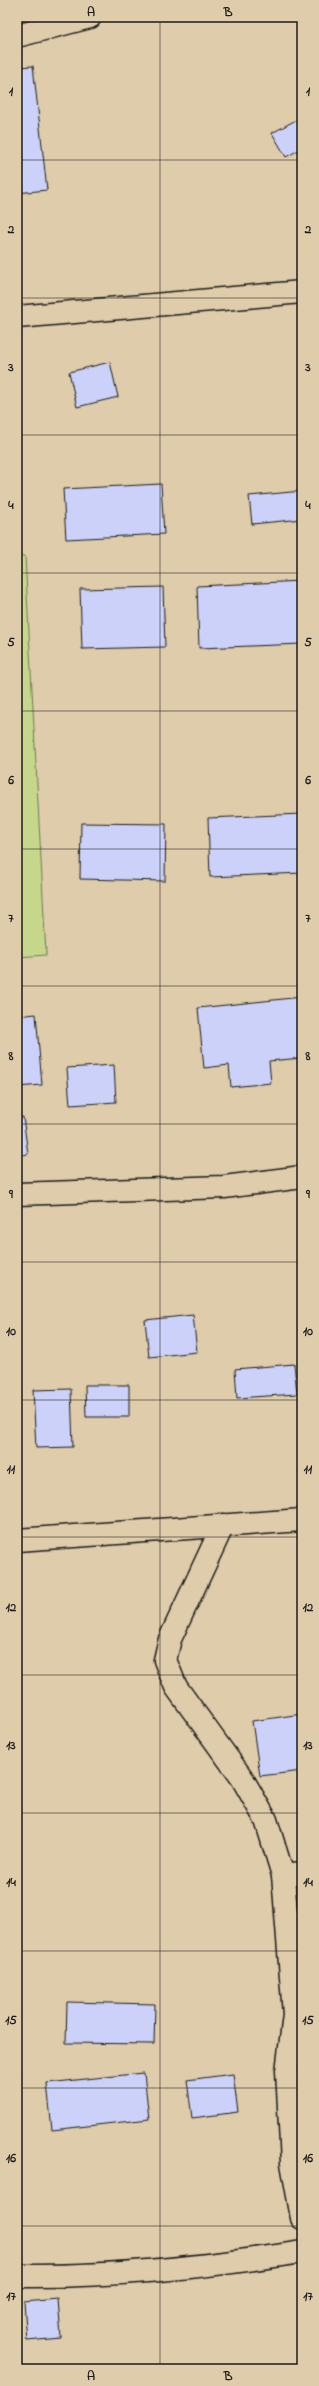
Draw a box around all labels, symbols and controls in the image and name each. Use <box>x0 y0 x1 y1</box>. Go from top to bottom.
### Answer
text: A <box>87 3 95 22</box>
text: B <box>223 3 233 22</box>
text: 1 <box>9 82 14 101</box>
text: 1 <box>306 82 311 101</box>
text: 2 <box>7 220 15 239</box>
text: 2 <box>304 220 312 239</box>
text: 3 <box>7 358 14 377</box>
text: 3 <box>304 358 311 377</box>
text: 4 <box>7 496 14 515</box>
text: 4 <box>304 496 311 515</box>
text: 5 <box>7 633 15 652</box>
text: 5 <box>304 633 312 652</box>
text: 6 <box>7 771 14 790</box>
text: 6 <box>304 771 311 790</box>
text: 7 <box>8 909 14 928</box>
text: 7 <box>305 909 311 928</box>
text: 8 <box>8 1047 14 1066</box>
text: 8 <box>305 1047 311 1066</box>
text: 9 <box>8 1185 14 1204</box>
text: 9 <box>305 1185 311 1204</box>
text: 10 <box>6 1322 16 1341</box>
text: 10 <box>303 1322 313 1341</box>
text: 11 <box>7 1460 16 1479</box>
text: 11 <box>304 1460 313 1479</box>
text: 12 <box>6 1598 17 1617</box>
text: 12 <box>303 1598 314 1617</box>
text: 13 <box>6 1736 16 1755</box>
text: 13 <box>303 1736 313 1755</box>
text: 14 <box>6 1873 16 1892</box>
text: 14 <box>303 1873 313 1892</box>
text: 15 <box>5 2011 17 2030</box>
text: 15 <box>302 2011 314 2030</box>
text: 16 <box>6 2149 16 2168</box>
text: 16 <box>303 2149 313 2168</box>
text: 17 <box>6 2287 16 2306</box>
text: 17 <box>303 2287 313 2306</box>
text: A <box>87 2367 95 2386</box>
text: B <box>223 2367 233 2386</box>

